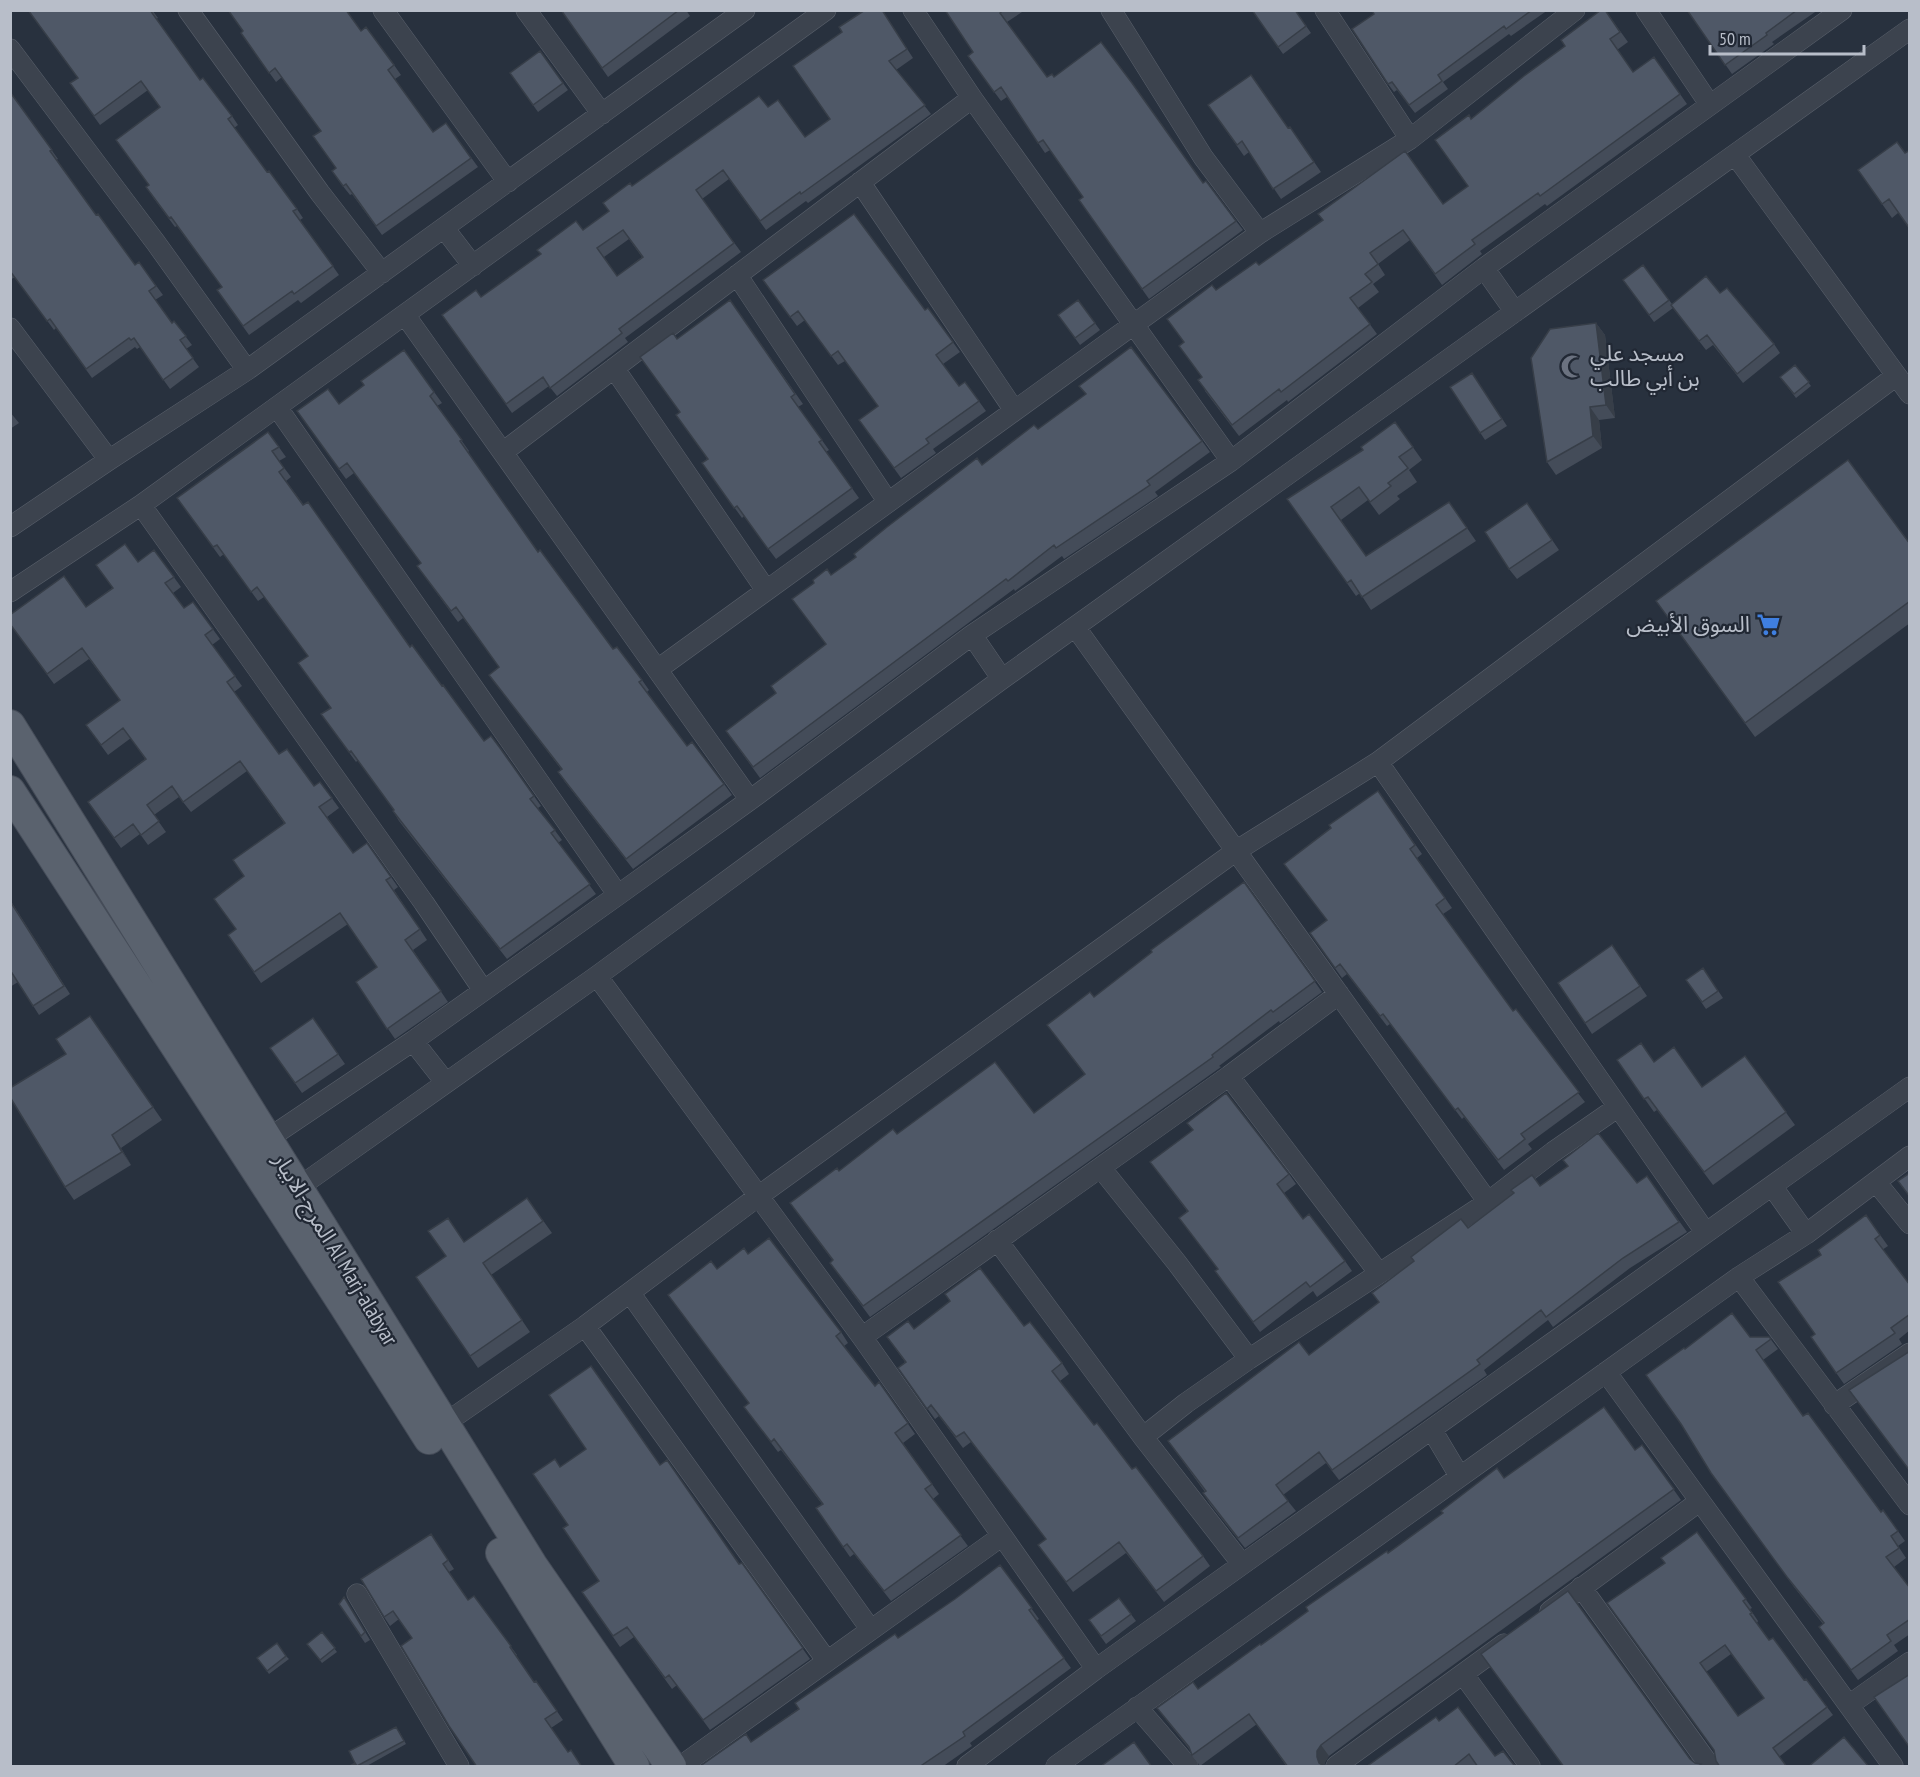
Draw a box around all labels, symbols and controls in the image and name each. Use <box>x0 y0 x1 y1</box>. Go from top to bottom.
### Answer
scale bar <box>1710 18 1864 56</box>
text: 50 m <box>1719 27 1751 50</box>
place label: مسجد علي بن أبي طالب <box>1590 339 1700 395</box>
mosque icon: مسجد علي بن أبي طالب <box>1559 353 1585 379</box>
place label: السوق الأبيض <box>1626 610 1750 638</box>
supermarket icon: السوق الأبيض <box>1755 611 1781 637</box>
street label: المرج-الابيار Al Marj-alabyar <box>264 1147 405 1352</box>

